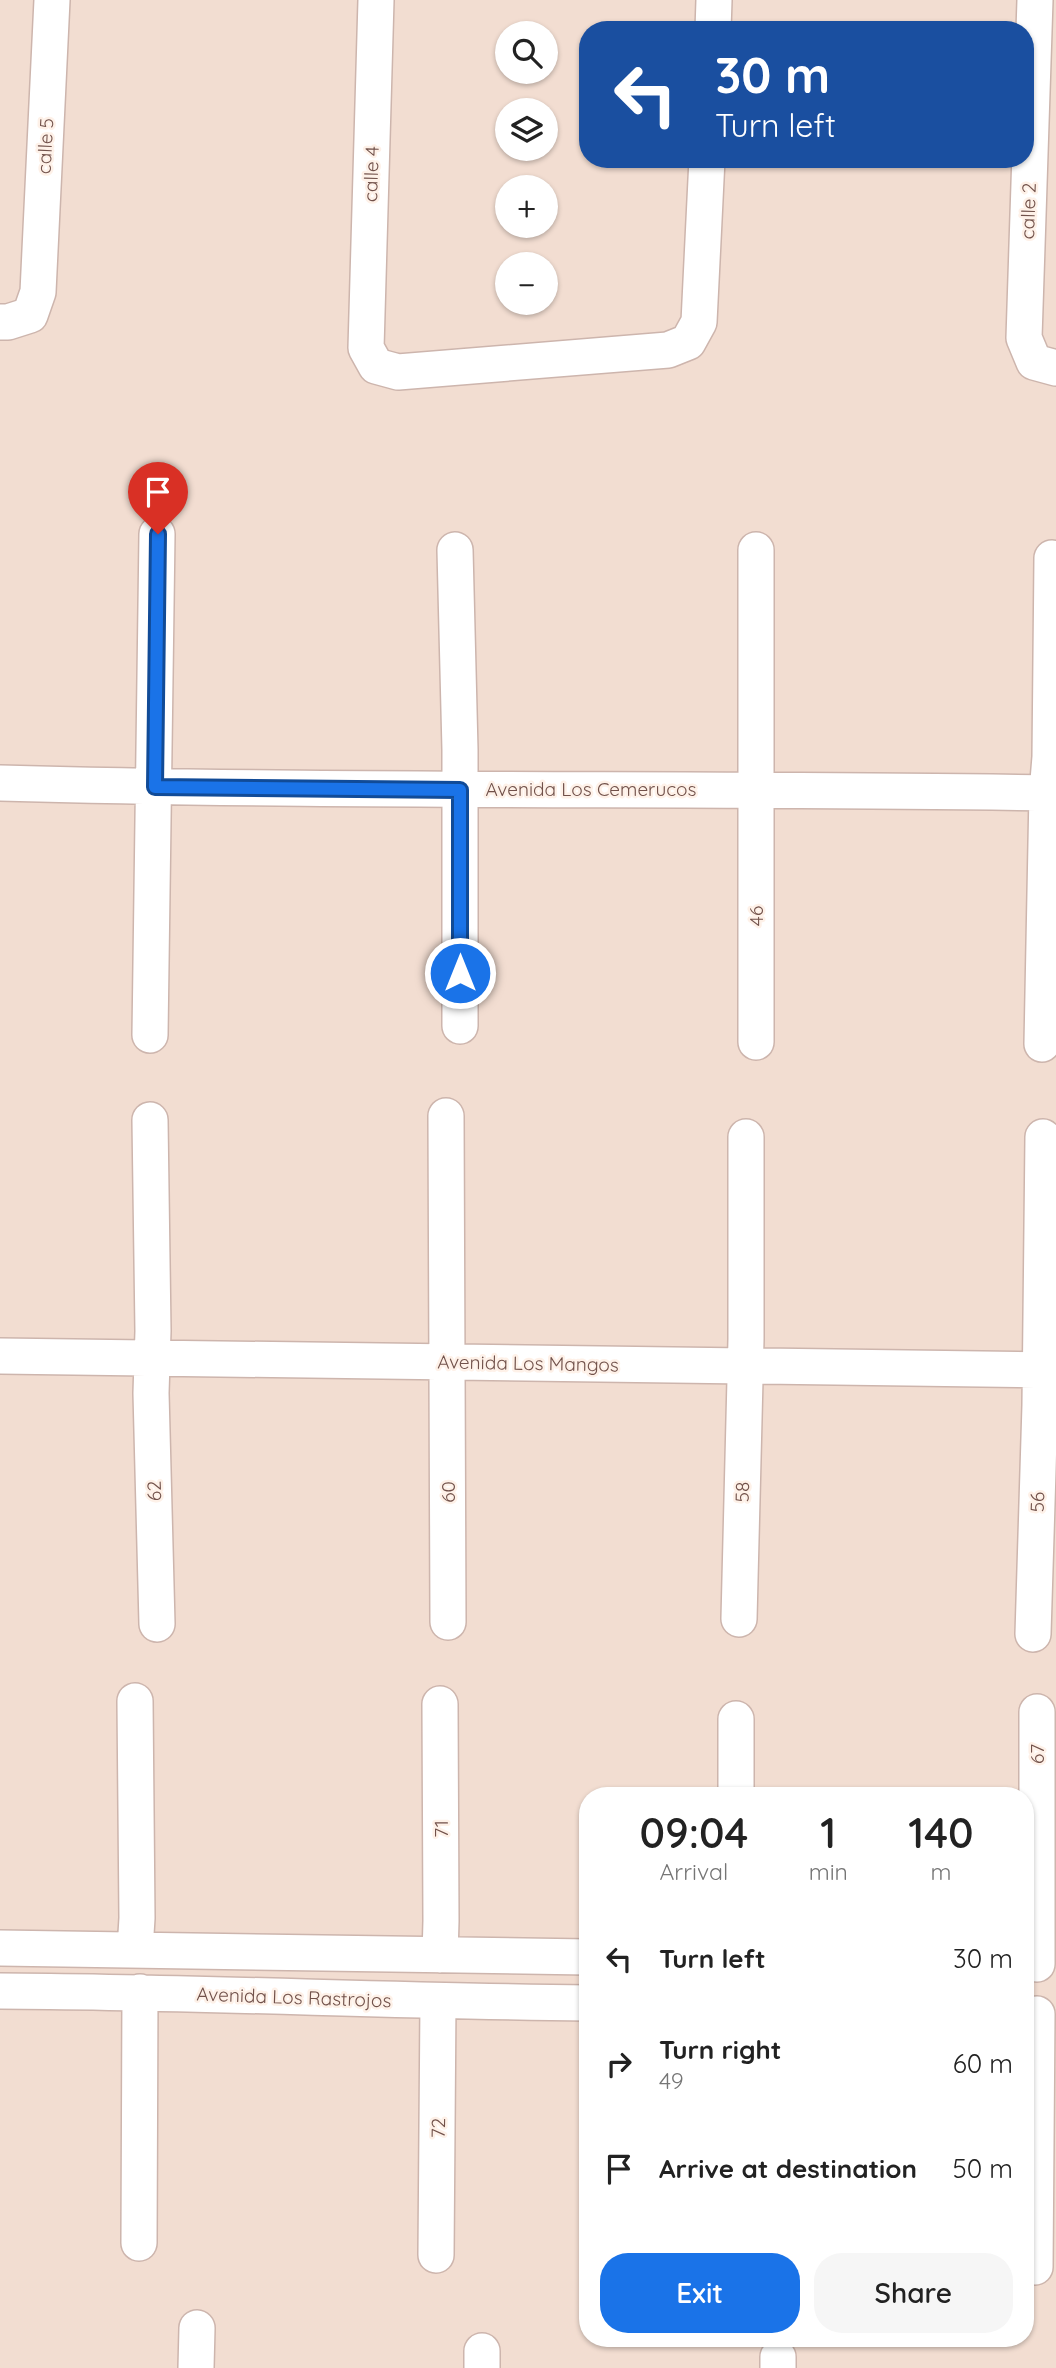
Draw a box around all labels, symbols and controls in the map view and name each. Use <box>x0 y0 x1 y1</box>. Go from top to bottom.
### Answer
map controls <box>495 21 558 315</box>
button: search <box>495 21 558 84</box>
text: 30 m <box>715 44 830 105</box>
icon: left <box>600 49 691 140</box>
button: layers <box>495 98 558 161</box>
text: Turn left <box>715 105 836 145</box>
street label: calle 5 <box>32 117 58 175</box>
street label: calle 4 <box>358 146 384 202</box>
button: + <box>495 175 558 238</box>
street label: calle 2 <box>1015 182 1041 240</box>
button: − <box>495 252 558 315</box>
pin <box>128 462 188 534</box>
icon: arrive <box>139 473 177 511</box>
street label: Avenida Los Cemerucos <box>486 777 697 801</box>
street label: 46 <box>744 906 768 926</box>
position arrow <box>423 936 497 1010</box>
street label: Avenida Los Mangos <box>437 1349 619 1377</box>
street label: 62 <box>142 1480 166 1502</box>
street label: 60 <box>436 1481 460 1503</box>
street label: 58 <box>730 1481 754 1503</box>
street label: 56 <box>1025 1491 1049 1513</box>
street label: 67 <box>1025 1744 1049 1764</box>
text: 09:04 <box>639 1806 748 1859</box>
text: 1 <box>820 1806 836 1859</box>
text: 140 <box>908 1806 974 1859</box>
street label: 71 <box>429 1820 453 1838</box>
text: Arrival <box>659 1857 728 1886</box>
text: min <box>809 1857 848 1886</box>
text: m <box>930 1857 951 1886</box>
icon: left <box>600 1940 638 1978</box>
text: Turn left <box>659 1942 766 1975</box>
text: 30 m <box>953 1942 1013 1975</box>
street label: Avenida Los Rastrojos <box>196 1982 392 2012</box>
text: Turn right <box>659 2033 781 2066</box>
icon: right <box>600 2045 638 2083</box>
text: 60 m <box>953 2047 1013 2080</box>
text: 49 <box>659 2066 684 2095</box>
street label: 72 <box>426 2118 450 2138</box>
icon: arrive <box>600 2150 638 2188</box>
text: Arrive at destination <box>659 2152 917 2185</box>
text: 50 m <box>953 2152 1013 2185</box>
button: Exit <box>600 2253 800 2333</box>
button: Share <box>814 2253 1013 2333</box>

